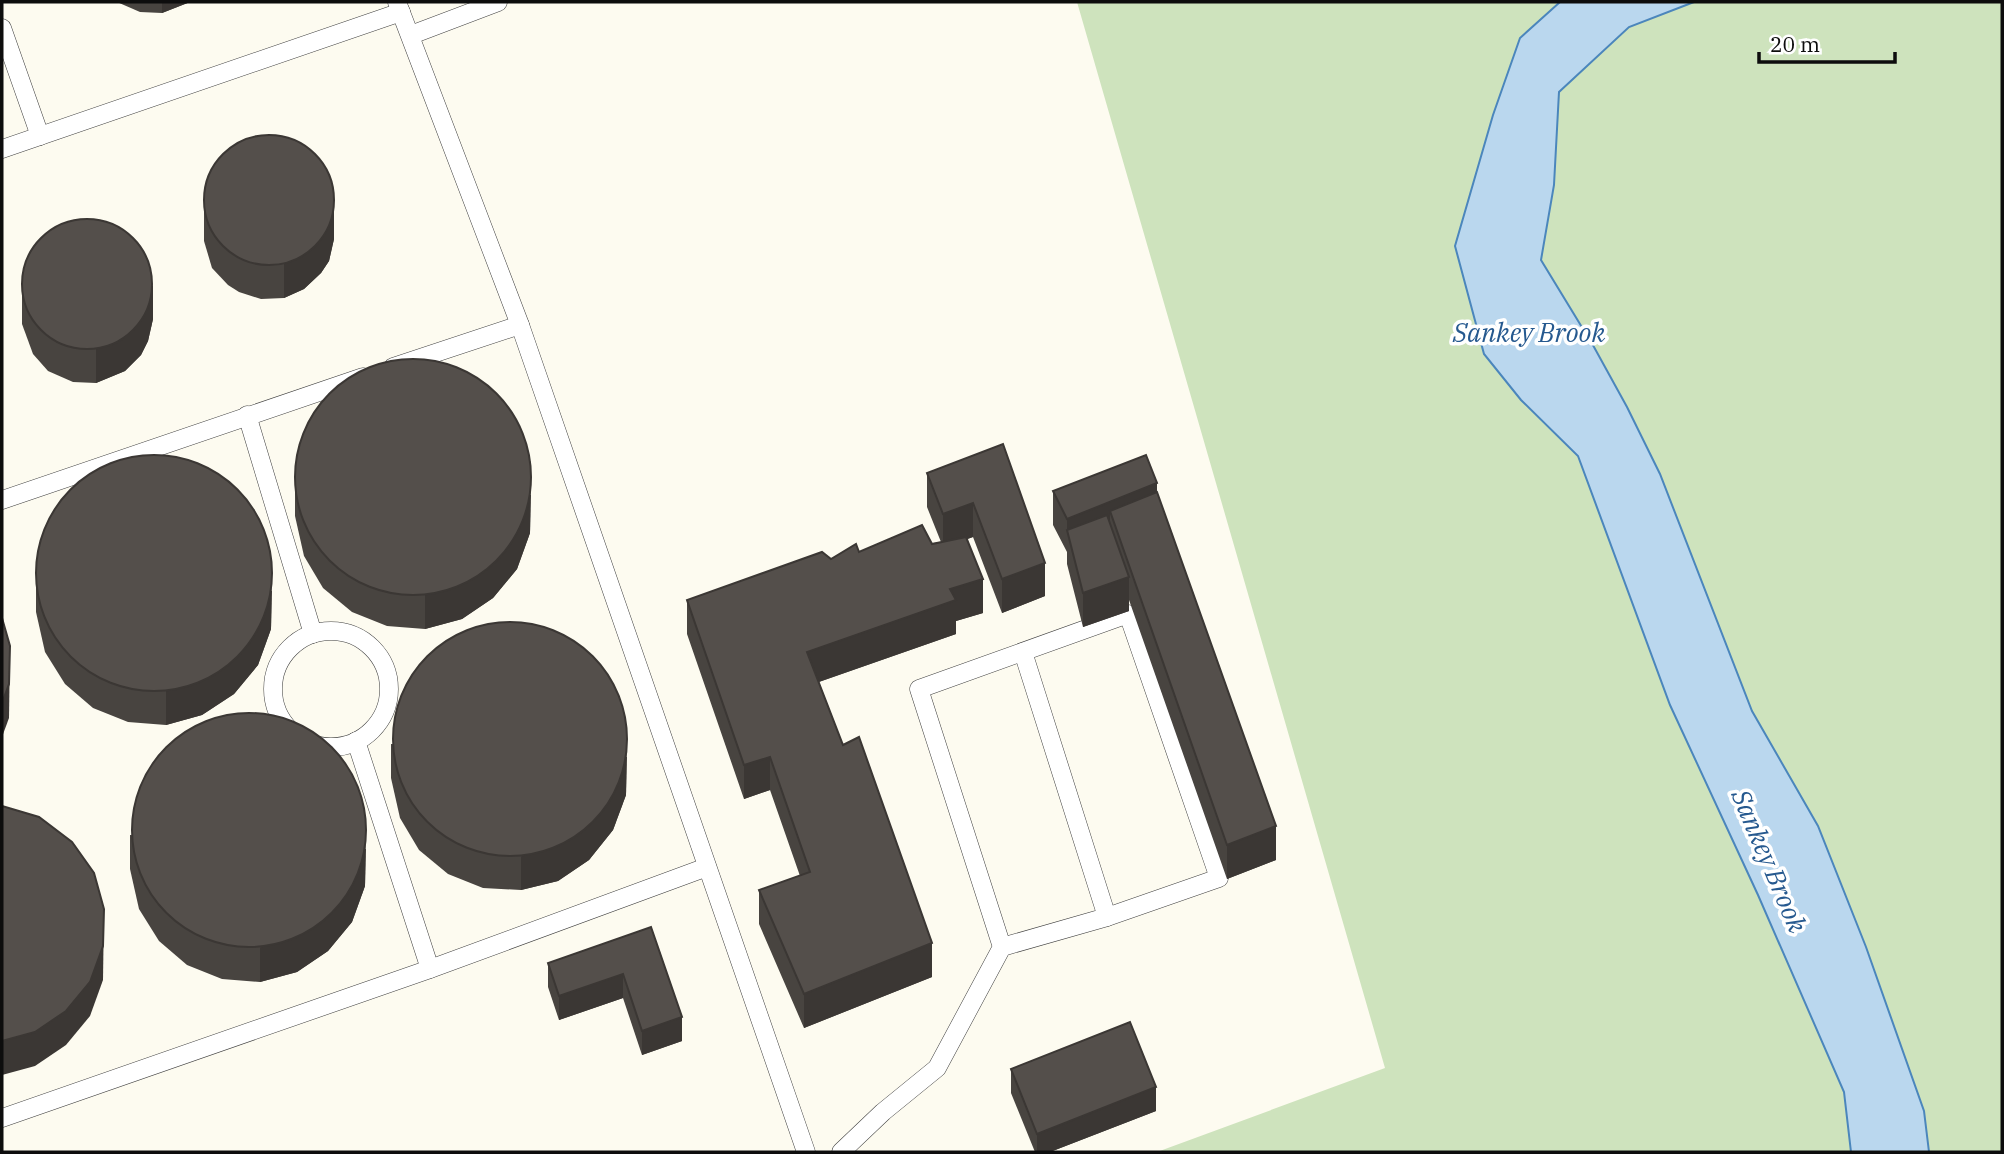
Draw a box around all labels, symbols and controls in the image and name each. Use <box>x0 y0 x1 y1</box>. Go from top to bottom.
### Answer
scale bar <box>1759 21 1896 65</box>
text: 20 m <box>1770 30 1820 58</box>
water label: Sankey Brook <box>1452 315 1605 349</box>
water label: Sankey Brook <box>1724 783 1815 938</box>

